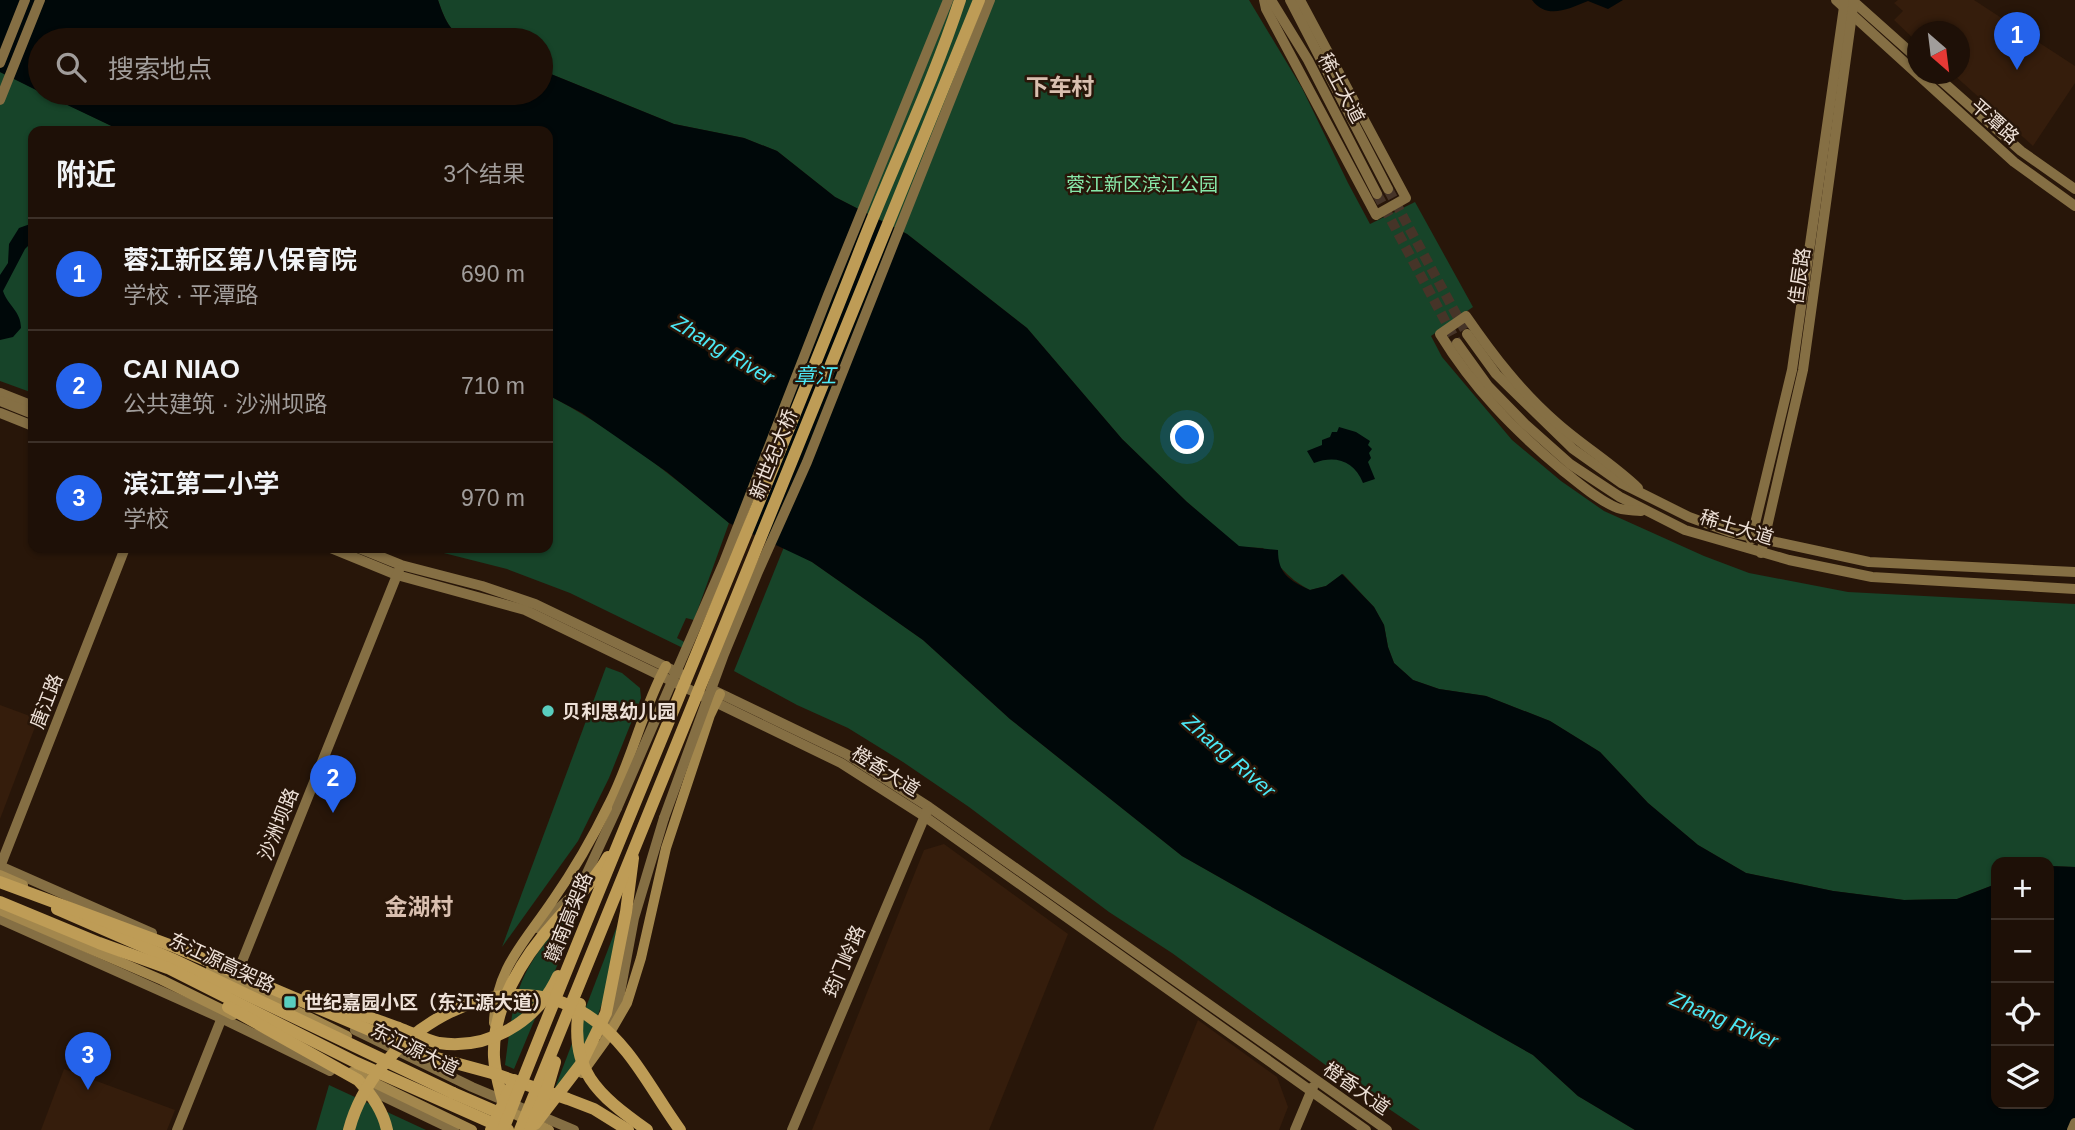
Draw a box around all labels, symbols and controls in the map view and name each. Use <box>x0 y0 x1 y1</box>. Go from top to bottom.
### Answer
pin: 1 <box>1994 12 2040 70</box>
north arrow <box>1907 21 1970 84</box>
search box <box>28 28 553 105</box>
icon: search <box>52 48 90 86</box>
street label: 稀土大道 <box>1314 50 1369 127</box>
text: 搜索地点 <box>108 54 212 84</box>
district label: 下车村 <box>1026 74 1095 100</box>
street label: 平潭路 <box>1966 94 2023 148</box>
text: 附近 <box>56 158 116 191</box>
text: 3个结果 <box>443 161 525 187</box>
park label: 蓉江新区滨江公园 <box>1066 174 1218 195</box>
text: 蓉江新区第八保育院 <box>123 245 357 275</box>
street label: 佳辰路 <box>1785 246 1814 306</box>
text: 1 <box>73 261 85 287</box>
text: 690 m <box>461 261 525 287</box>
text: 学校 · 平潭路 <box>123 282 258 308</box>
water label: Zhang River <box>667 310 779 389</box>
text: CAI NIAO <box>123 354 240 384</box>
water label: 章江 <box>794 364 838 387</box>
text: 2 <box>73 373 85 399</box>
text: 710 m <box>461 373 525 399</box>
text: 公共建筑 · 沙洲坝路 <box>123 391 327 417</box>
street label: 新世纪大桥 <box>746 406 801 502</box>
your location <box>1170 420 1204 454</box>
text: 滨江第二小学 <box>123 469 279 499</box>
text: 3 <box>73 485 85 511</box>
text: 970 m <box>461 485 525 511</box>
text: 学校 <box>123 506 169 532</box>
street label: 稀土大道 <box>1697 506 1776 549</box>
street label: 唐江路 <box>26 671 66 732</box>
place label: 贝利思幼儿园 <box>562 701 676 722</box>
marker: 贝利思幼儿园 <box>540 703 556 719</box>
water label: Zhang River <box>1178 709 1281 802</box>
street label: 橙香大道 <box>848 742 924 800</box>
pin: 2 <box>310 755 356 813</box>
street label: 沙洲坝路 <box>254 785 302 863</box>
map controls <box>1991 857 2054 1109</box>
button: + <box>1991 857 2054 920</box>
street label: 赣南高架路 <box>541 869 596 965</box>
district label: 金湖村 <box>385 894 454 920</box>
button: − <box>1991 920 2054 983</box>
street label: 筠门岭路 <box>820 922 869 1000</box>
street label: 东江源高架路 <box>166 929 278 996</box>
button: locate <box>1991 983 2054 1046</box>
water label: Zhang River <box>1666 986 1782 1053</box>
place label: 世纪嘉园小区（东江源大道） <box>304 992 551 1013</box>
marker: 世纪嘉园小区（东江源大道） <box>282 994 298 1010</box>
street label: 东江源大道 <box>367 1019 462 1080</box>
pin: 3 <box>65 1032 111 1090</box>
button: layers <box>1991 1046 2054 1109</box>
street label: 橙香大道 <box>1320 1058 1394 1119</box>

